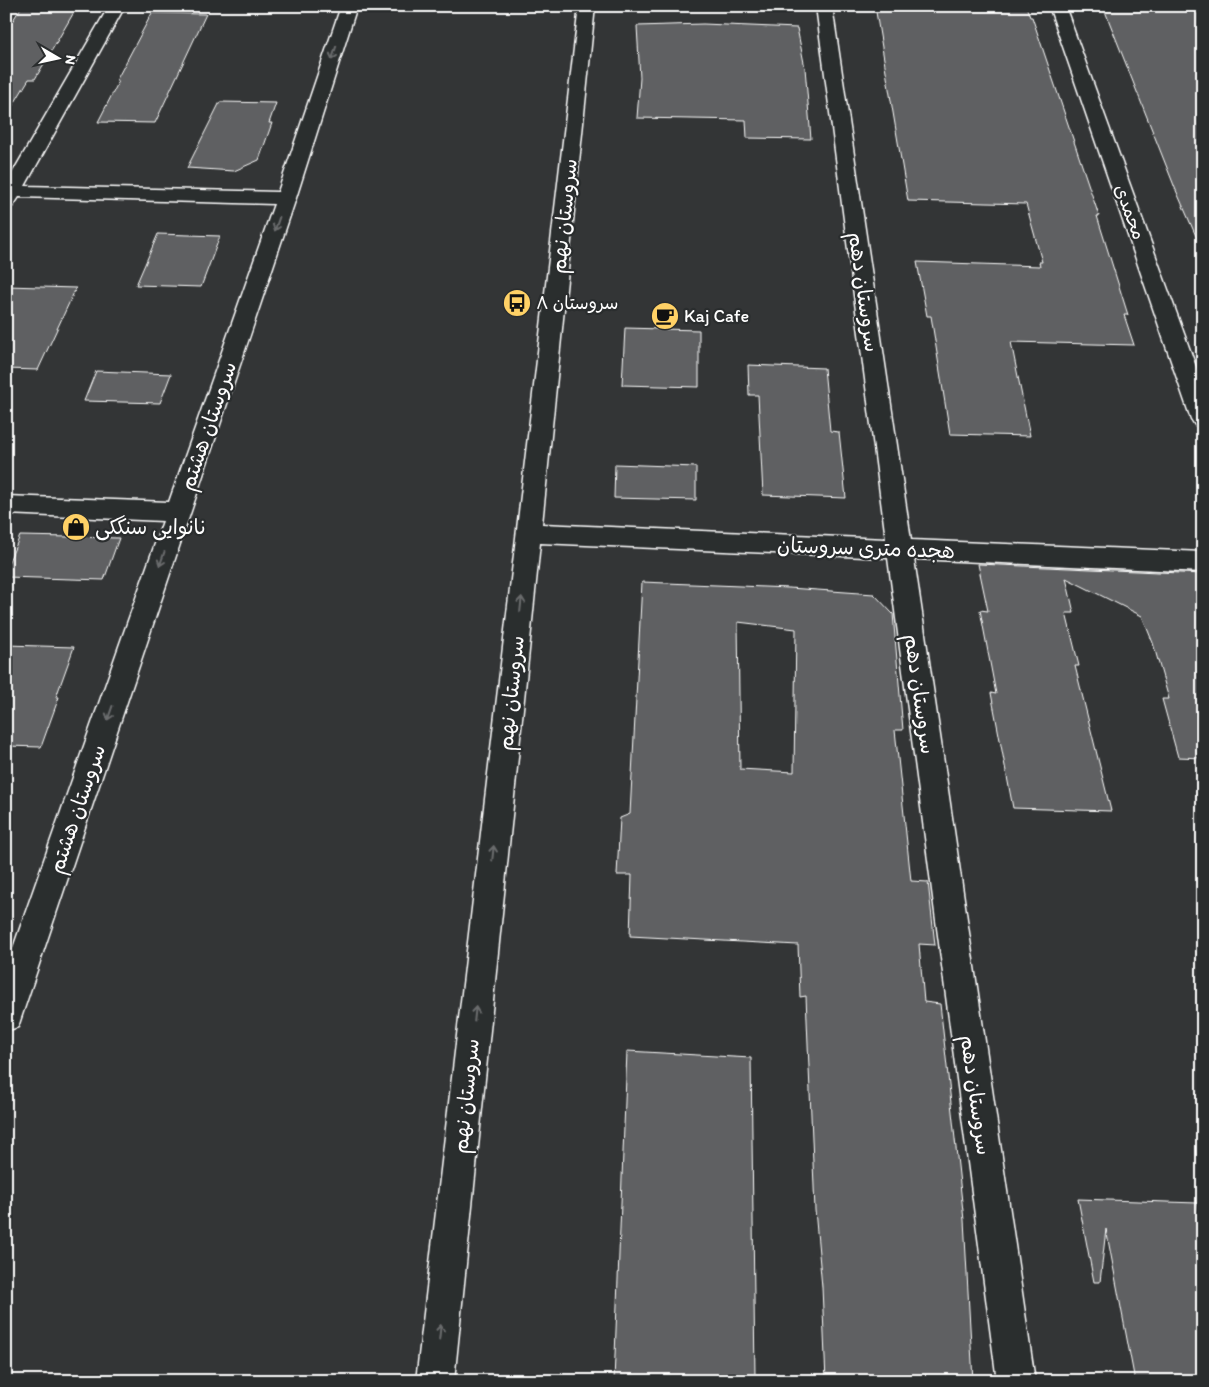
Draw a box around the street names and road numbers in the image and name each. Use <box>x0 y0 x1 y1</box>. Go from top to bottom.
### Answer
street label: سروستان نهم <box>545 157 586 275</box>
street label: محمدی <box>1110 181 1150 243</box>
street label: سروستان دهم <box>840 230 885 354</box>
street label: سروستان هشتم <box>174 358 245 495</box>
street label: هجده متری سروستان <box>777 532 955 563</box>
street label: سروستان دهم <box>896 632 941 756</box>
street label: سروستان نهم <box>492 634 533 752</box>
street label: سروستان هشتم <box>43 741 114 878</box>
street label: سروستان دهم <box>952 1033 997 1157</box>
street label: سروستان نهم <box>447 1037 488 1155</box>

